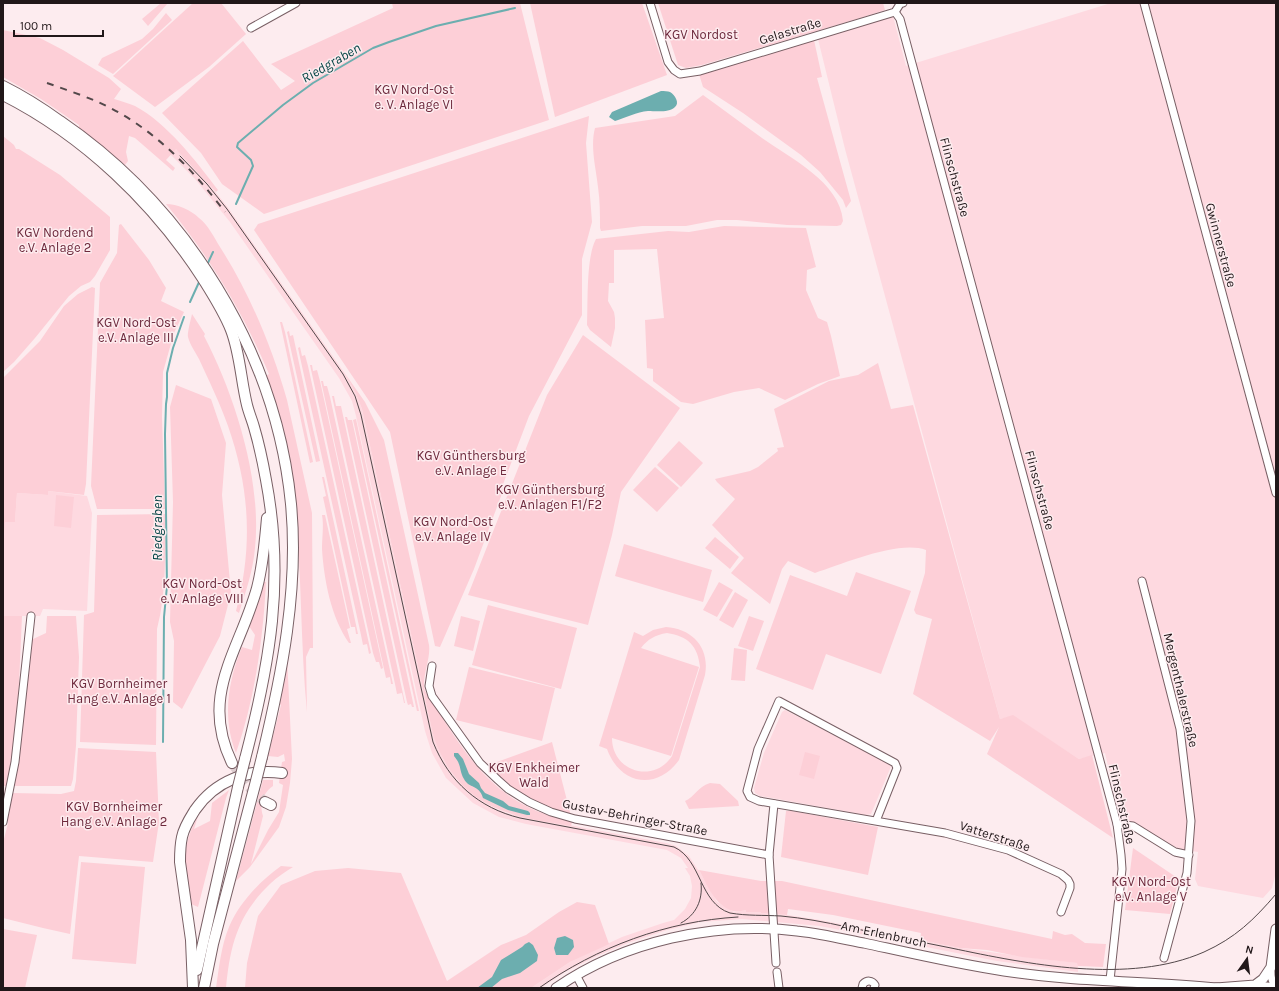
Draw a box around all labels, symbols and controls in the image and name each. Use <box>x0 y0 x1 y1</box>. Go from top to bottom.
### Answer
scale bar <box>14 12 103 38</box>
street label: Gelastraße <box>757 14 823 48</box>
text: 100 m <box>20 19 52 33</box>
park label: KGV Nordost <box>664 27 738 42</box>
water label: Riedgraben <box>298 39 364 87</box>
park label: KGV Nord-Ost e. V. Anlage VI <box>374 82 454 112</box>
street label: Flinschstraße <box>937 136 973 219</box>
street label: Gwinnerstraße <box>1203 201 1240 289</box>
park label: KGV Nordend e.V. Anlage 2 <box>16 225 94 255</box>
park label: KGV Nord-Ost e.V. Anlage III <box>96 315 176 345</box>
park label: KGV Günthersburg e.V. Anlage E <box>416 448 526 478</box>
street label: Flinschstraße <box>1022 449 1058 532</box>
park label: KGV Günthersburg e.V. Anlagen F1/F2 <box>495 482 605 512</box>
water label: Riedgraben <box>149 495 166 561</box>
park label: KGV Nord-Ost e.V. Anlage IV <box>413 514 493 544</box>
park label: KGV Nord-Ost e.V. Anlage VIII <box>160 576 244 606</box>
street label: Mergenthalerstraße <box>1161 631 1202 749</box>
park label: KGV Bornheimer Hang e.V. Anlage 1 <box>67 676 171 706</box>
park label: KGV Enkheimer Wald <box>488 760 580 790</box>
street label: Flinschstraße <box>1105 762 1139 846</box>
street label: Gustav-Behringer-Straße <box>561 796 709 839</box>
park label: KGV Bornheimer Hang e.V. Anlage 2 <box>61 799 167 829</box>
street label: Vatterstraße <box>958 818 1033 855</box>
park label: KGV Nord-Ost e.V. Anlage V <box>1111 874 1191 904</box>
street label: Am Erlenbruch <box>840 918 928 950</box>
north arrow <box>1227 939 1267 979</box>
text: N <box>1244 943 1255 957</box>

